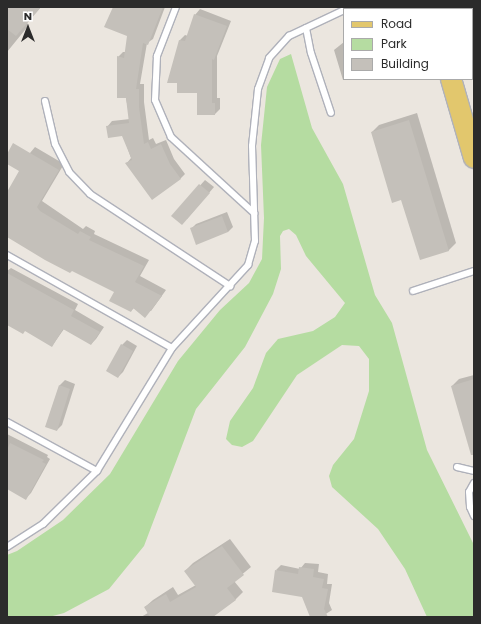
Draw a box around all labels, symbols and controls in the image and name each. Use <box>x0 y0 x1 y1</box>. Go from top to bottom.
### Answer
north arrow <box>8 8 48 48</box>
text: N <box>24 8 32 24</box>
legend <box>343 8 473 80</box>
text: Road <box>381 15 412 32</box>
text: Park <box>381 35 407 52</box>
text: Building <box>381 55 429 72</box>

